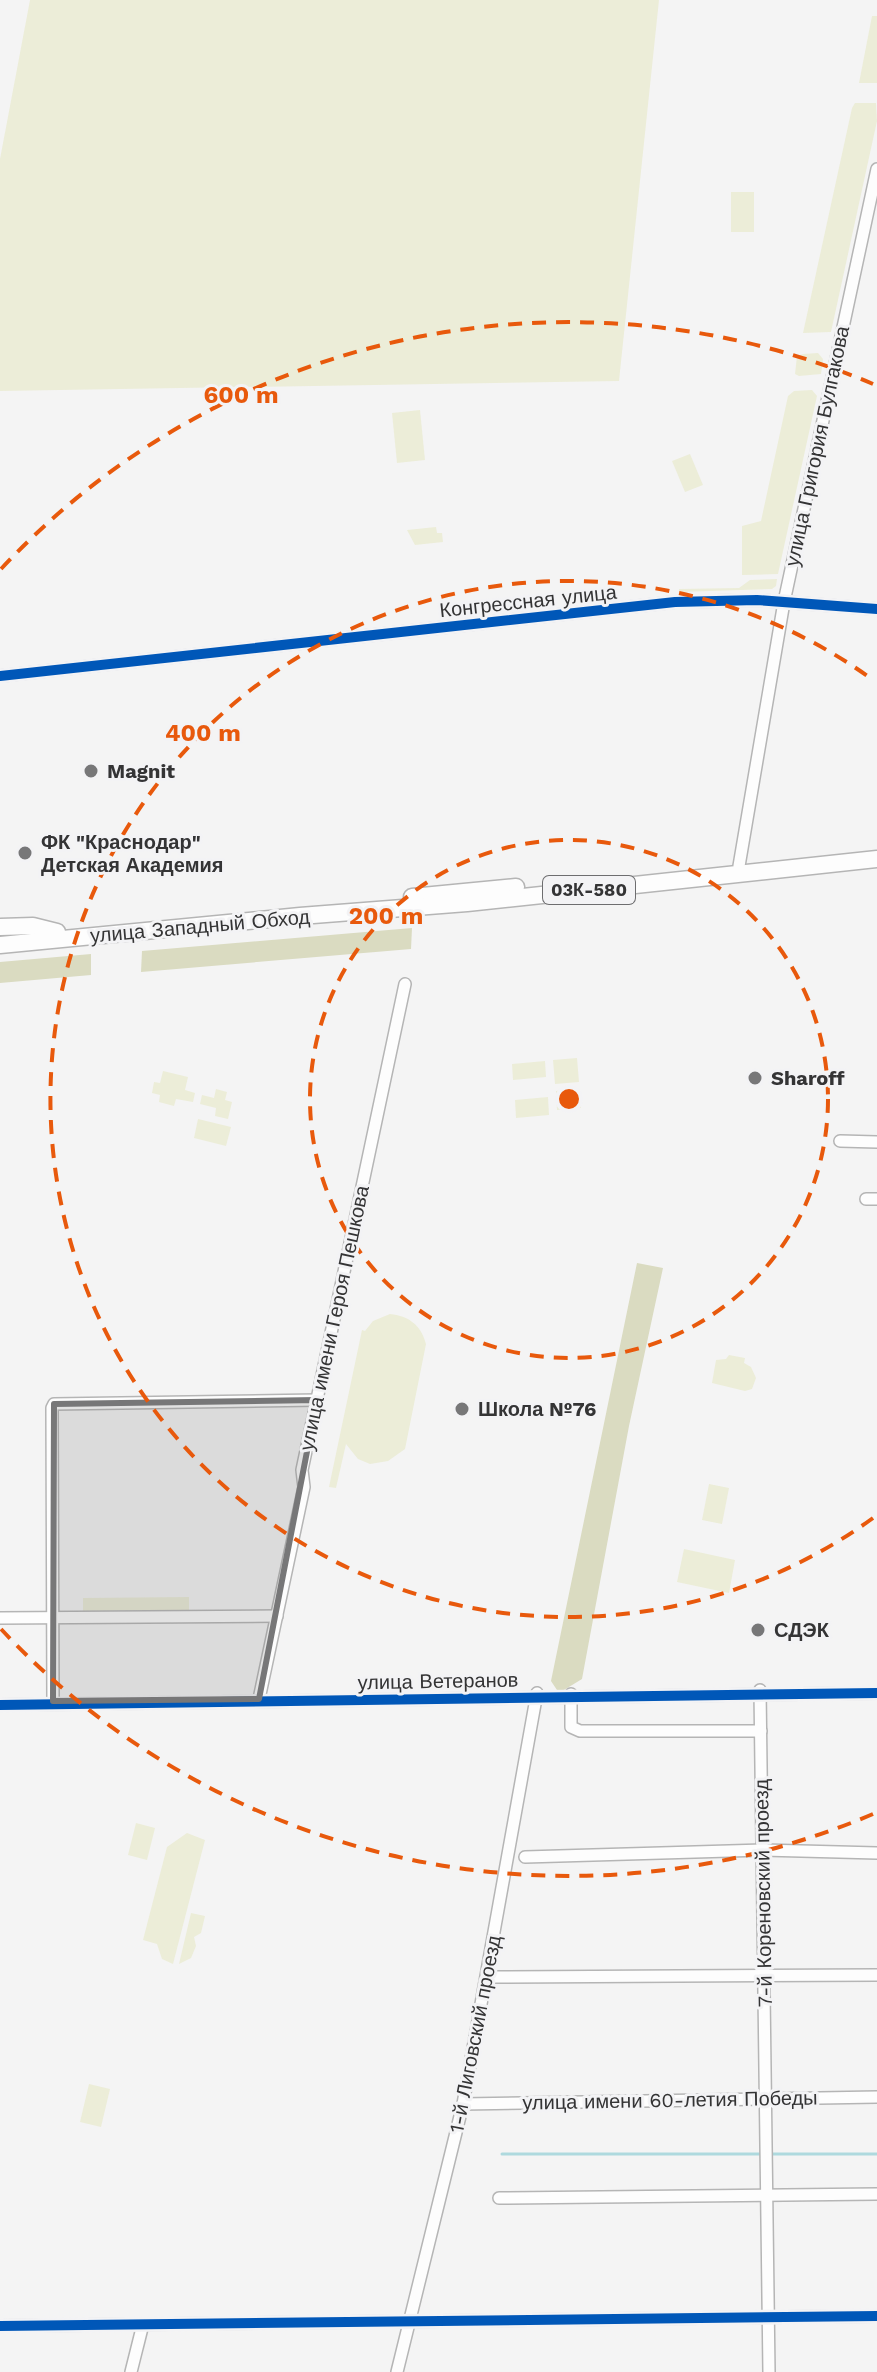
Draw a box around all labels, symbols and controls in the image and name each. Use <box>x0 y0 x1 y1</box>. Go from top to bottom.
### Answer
street label: улица Григория Булгакова <box>780 323 854 568</box>
text: 600 m <box>203 381 279 409</box>
street label: Конгрессная улица <box>438 580 619 622</box>
text: 400 m <box>165 719 241 747</box>
place label: Magnit <box>107 759 175 783</box>
marker: Magnit <box>82 762 100 780</box>
place label: ФК "Краснодар" Детская Академия <box>41 830 223 877</box>
marker: ФК "Краснодар" Детская Академия <box>16 844 34 862</box>
road number: 03К-580 <box>543 876 635 904</box>
text: 200 m <box>349 902 423 930</box>
street label: улица Западный Обход <box>89 904 311 948</box>
place label: Sharoff <box>771 1066 845 1090</box>
marker: Sharoff <box>746 1069 764 1087</box>
centre of rings <box>555 1085 583 1113</box>
street label: улица имени Героя Пешкова <box>294 1182 374 1453</box>
place label: Школа №76 <box>478 1397 596 1421</box>
marker: Школа №76 <box>453 1400 471 1418</box>
place label: СДЭК <box>774 1618 830 1642</box>
marker: СДЭК <box>749 1621 767 1639</box>
street label: улица Ветеранов <box>357 1668 519 1694</box>
street label: 7-й Кореновский проезд <box>749 1778 777 2007</box>
street label: 1-й Лиговский проезд <box>444 1933 506 2135</box>
street label: улица имени 60-летия Победы <box>522 2085 818 2115</box>

